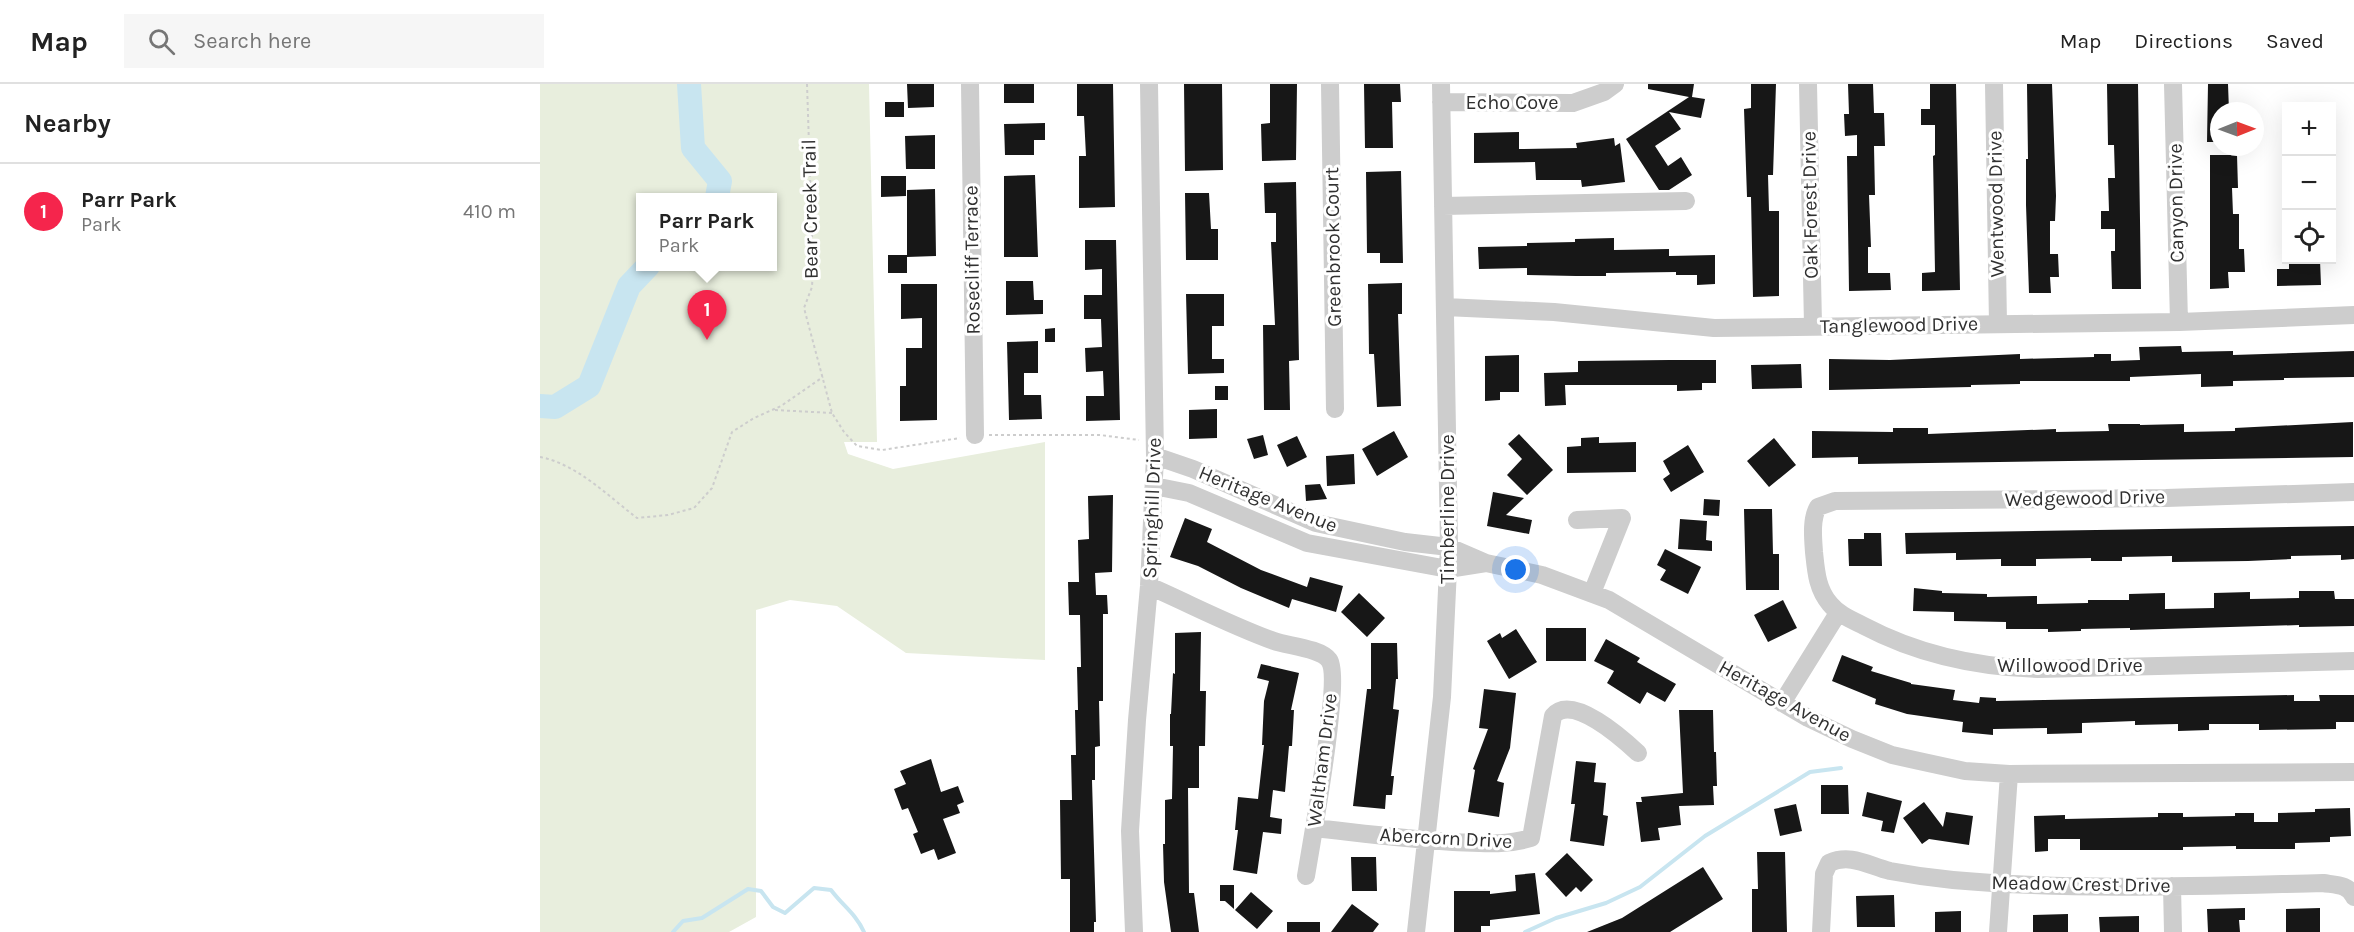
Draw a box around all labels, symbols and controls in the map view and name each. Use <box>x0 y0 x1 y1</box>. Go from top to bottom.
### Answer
search box <box>124 14 544 68</box>
text: Map <box>30 25 88 58</box>
icon: search <box>145 25 178 58</box>
text: Search here <box>193 28 311 54</box>
text: Map <box>2060 29 2101 53</box>
text: Directions <box>2134 29 2233 53</box>
text: Saved <box>2266 29 2324 53</box>
street label: Echo Cove <box>1466 91 1558 114</box>
north arrow <box>2210 102 2264 156</box>
map controls <box>2282 102 2336 264</box>
button: + <box>2282 102 2336 156</box>
text: Nearby <box>24 108 111 139</box>
street label: Wentwood Drive <box>1983 130 2009 278</box>
street label: Oak Forest Drive <box>1797 131 1823 279</box>
street label: Bear Creek Trail <box>797 139 823 279</box>
street label: Canyon Drive <box>2163 143 2189 263</box>
button: − <box>2282 156 2336 210</box>
street label: Greenbrook Court <box>1320 166 1346 327</box>
street label: Rosecliff Terrace <box>959 185 985 335</box>
text: Parr Park <box>81 187 177 213</box>
popup <box>636 193 777 271</box>
text: 1 <box>40 200 47 223</box>
text: 410 m <box>463 200 516 223</box>
text: Parr Park <box>659 208 754 234</box>
button: locate <box>2282 210 2336 264</box>
text: Park <box>81 213 122 236</box>
text: Park <box>659 234 699 257</box>
pin: 1 <box>688 290 726 340</box>
street label: Tanglewood Drive <box>1820 312 1978 338</box>
street label: Timberline Drive <box>1436 434 1459 584</box>
street label: Springhill Drive <box>1138 437 1166 579</box>
street label: Heritage Avenue <box>1195 461 1341 537</box>
street label: Wedgewood Drive <box>2005 485 2165 511</box>
your location <box>1501 555 1530 584</box>
street label: Willowood Drive <box>1997 654 2143 677</box>
street label: Heritage Avenue <box>1715 655 1855 747</box>
street label: Waltham Drive <box>1302 692 1342 828</box>
street label: Abercorn Drive <box>1379 823 1513 853</box>
street label: Meadow Crest Drive <box>1991 871 2171 897</box>

